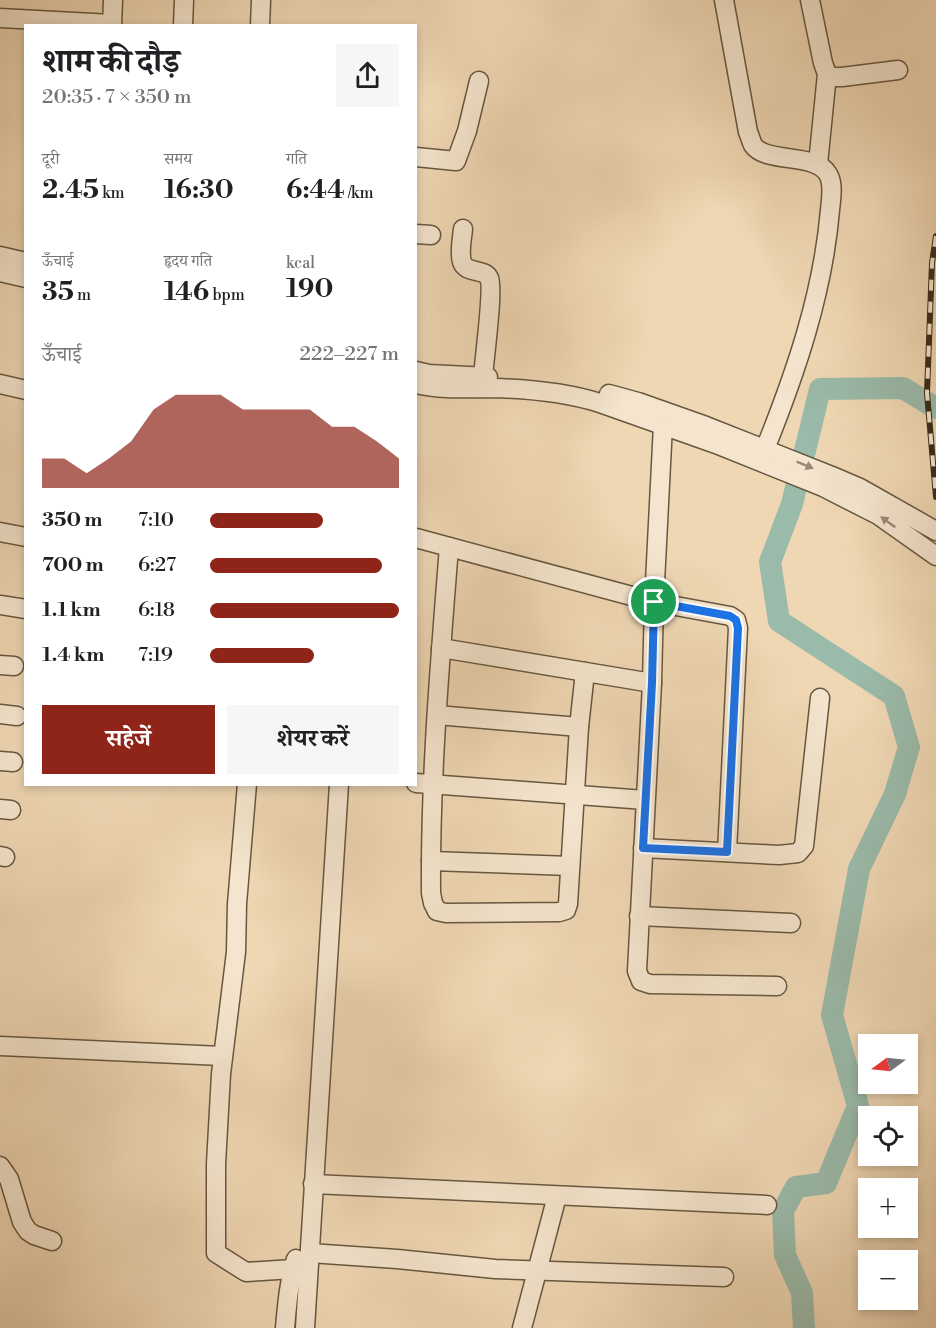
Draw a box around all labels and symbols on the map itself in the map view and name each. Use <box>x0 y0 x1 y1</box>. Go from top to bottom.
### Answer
one-way arrow <box>796 460 814 470</box>
one-way arrow <box>880 516 896 528</box>
pin <box>628 576 679 627</box>
north arrow <box>858 1034 918 1094</box>

